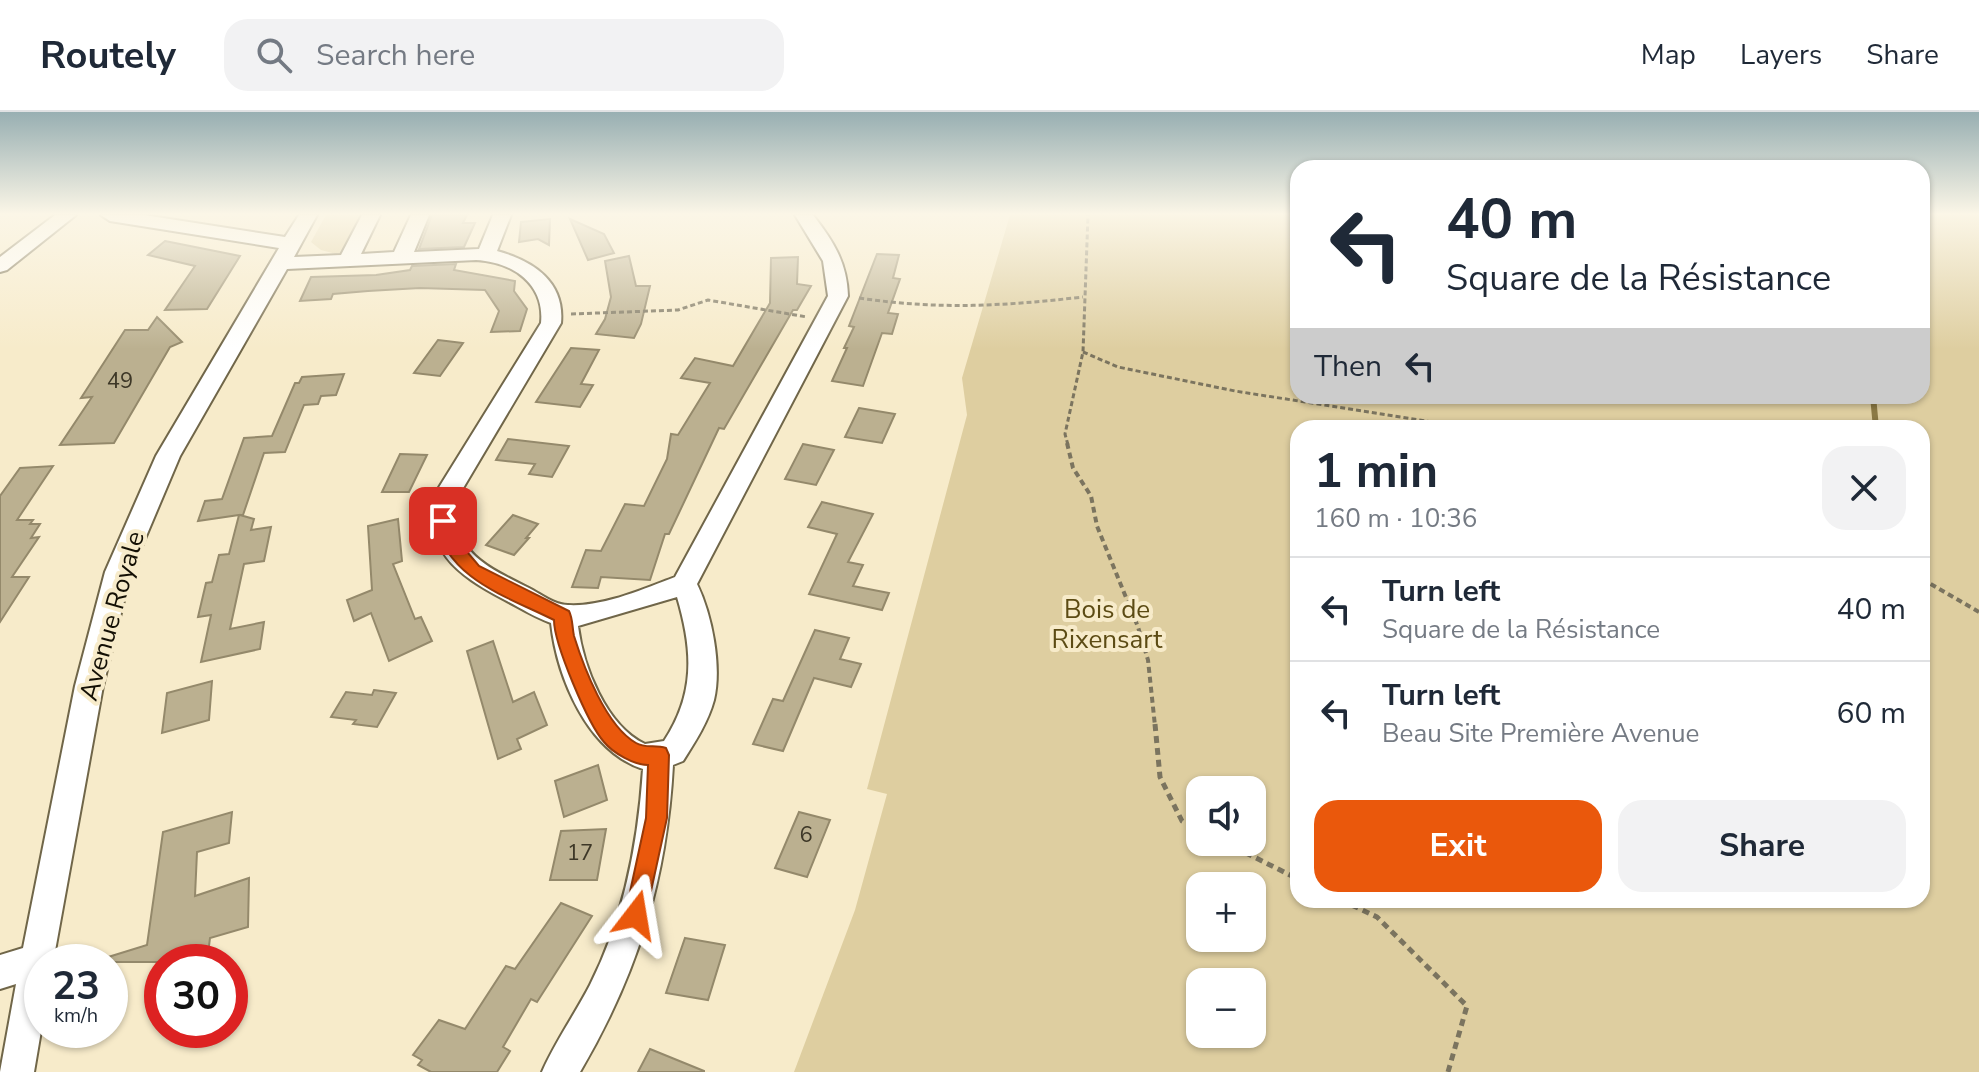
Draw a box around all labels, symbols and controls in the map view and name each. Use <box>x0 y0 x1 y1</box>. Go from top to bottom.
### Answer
search box <box>224 19 784 91</box>
text: Routely <box>40 30 176 81</box>
icon: search <box>252 33 296 77</box>
text: Search here <box>316 35 475 76</box>
text: Map <box>1641 36 1696 74</box>
text: Layers <box>1740 36 1822 74</box>
text: Share <box>1866 36 1939 74</box>
text: 40 m <box>1446 181 1577 258</box>
icon: left <box>1314 192 1418 296</box>
text: Square de la Résistance <box>1446 254 1831 303</box>
icon: left <box>1398 344 1442 388</box>
text: Then <box>1314 346 1382 387</box>
house number: 49 <box>107 366 133 396</box>
text: 1 min <box>1314 438 1438 504</box>
button: close <box>1822 446 1906 530</box>
pin <box>409 487 477 555</box>
icon: arrive <box>421 499 465 543</box>
text: 160 m · 10:36 <box>1314 501 1477 536</box>
street label: Avenue Royale <box>71 527 153 705</box>
text: Turn left <box>1382 571 1500 612</box>
icon: left <box>1314 587 1358 631</box>
text: 40 m <box>1837 589 1906 630</box>
park label: Bois de Rixensart <box>1052 592 1163 657</box>
text: Square de la Résistance <box>1382 612 1660 647</box>
text: Turn left <box>1382 675 1500 716</box>
icon: left <box>1314 691 1358 735</box>
text: 60 m <box>1837 693 1906 734</box>
text: Beau Site Première Avenue <box>1382 716 1699 751</box>
map controls <box>1186 776 1266 1048</box>
button: sound <box>1186 776 1266 856</box>
button: Exit <box>1314 800 1602 892</box>
button: Share <box>1618 800 1906 892</box>
house number: 6 <box>799 820 813 850</box>
house number: 17 <box>567 838 593 868</box>
button: + <box>1186 872 1266 952</box>
position arrow <box>594 873 678 957</box>
speed limit sign: 30 <box>144 944 248 1048</box>
text: 23 <box>52 959 100 1013</box>
button: − <box>1186 968 1266 1048</box>
text: km/h <box>54 1002 98 1029</box>

